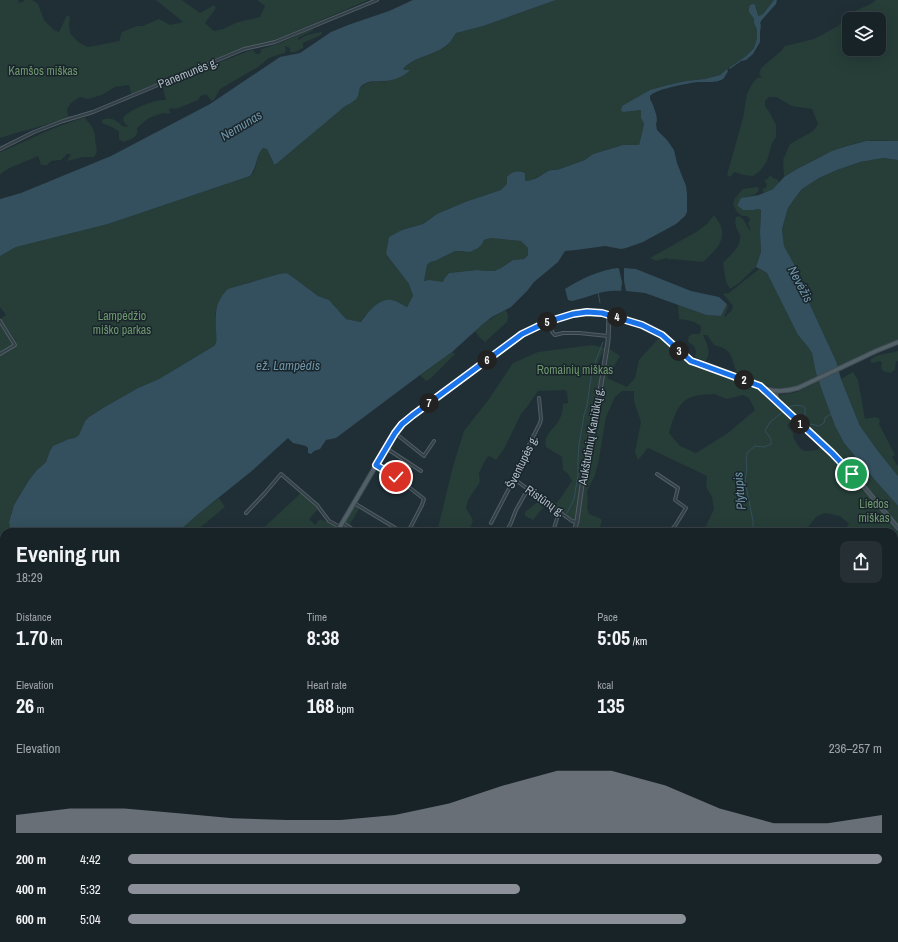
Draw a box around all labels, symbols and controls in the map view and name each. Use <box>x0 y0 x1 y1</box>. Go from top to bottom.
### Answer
map controls <box>842 12 886 56</box>
button: layers <box>842 12 886 56</box>
street label: Panemunės g. <box>156 54 220 92</box>
park label: Kamšos miškas <box>8 63 78 79</box>
water label: Nemunas <box>217 106 265 144</box>
water label: Nevėžis <box>784 263 817 305</box>
pin: 4 <box>607 307 627 327</box>
park label: Lampėdžio miško parkas <box>93 308 151 338</box>
text: 4 <box>614 310 620 324</box>
pin: 5 <box>537 312 557 332</box>
text: 5 <box>544 315 550 329</box>
pin: 3 <box>669 341 689 361</box>
text: 3 <box>676 344 682 358</box>
pin: 6 <box>477 350 497 370</box>
text: 6 <box>484 353 490 367</box>
water label: ež. Lampėdis <box>256 357 320 374</box>
park label: Romainių miškas <box>537 362 613 378</box>
pin: 2 <box>734 370 754 390</box>
text: 2 <box>741 373 747 387</box>
street label: Aukštutinių Kaniūkų g. <box>574 386 607 487</box>
pin: 7 <box>419 393 439 413</box>
text: 7 <box>426 396 432 410</box>
pin: 1 <box>790 414 810 434</box>
text: 1 <box>797 417 803 431</box>
street label: Šventupės g. <box>502 433 542 491</box>
pin <box>835 457 869 491</box>
pin <box>379 460 413 494</box>
icon: arrive <box>841 463 863 485</box>
icon: check <box>385 466 407 488</box>
water label: Plytupis <box>729 471 750 511</box>
street label: Ristūnų g. <box>522 482 568 520</box>
park label: Liedos miškas <box>858 496 890 526</box>
text: Evening run <box>16 539 120 569</box>
button: share <box>840 541 882 583</box>
text: 18:29 <box>16 569 43 586</box>
text: Distance <box>16 610 52 624</box>
text: Time <box>307 610 327 624</box>
text: Pace <box>597 610 618 624</box>
text: 1.70 <box>16 624 48 651</box>
text: 8:38 <box>307 624 339 651</box>
text: 5:05 <box>597 624 630 651</box>
text: km <box>48 634 62 648</box>
text: /km <box>630 634 647 648</box>
text: Elevation <box>16 678 54 692</box>
text: Heart rate <box>307 678 347 692</box>
text: kcal <box>597 678 613 692</box>
text: 26 <box>16 692 34 719</box>
text: 168 <box>307 692 334 719</box>
text: 135 <box>597 692 625 719</box>
text: m <box>34 702 44 716</box>
text: bpm <box>334 702 354 716</box>
text: Elevation <box>16 740 60 757</box>
text: 236–257 m <box>829 740 882 757</box>
text: 200 m <box>16 851 46 868</box>
text: 4:42 <box>80 851 101 868</box>
text: 400 m <box>16 881 46 898</box>
text: 5:32 <box>80 881 101 898</box>
text: 600 m <box>16 911 46 928</box>
text: 5:04 <box>80 911 101 928</box>

